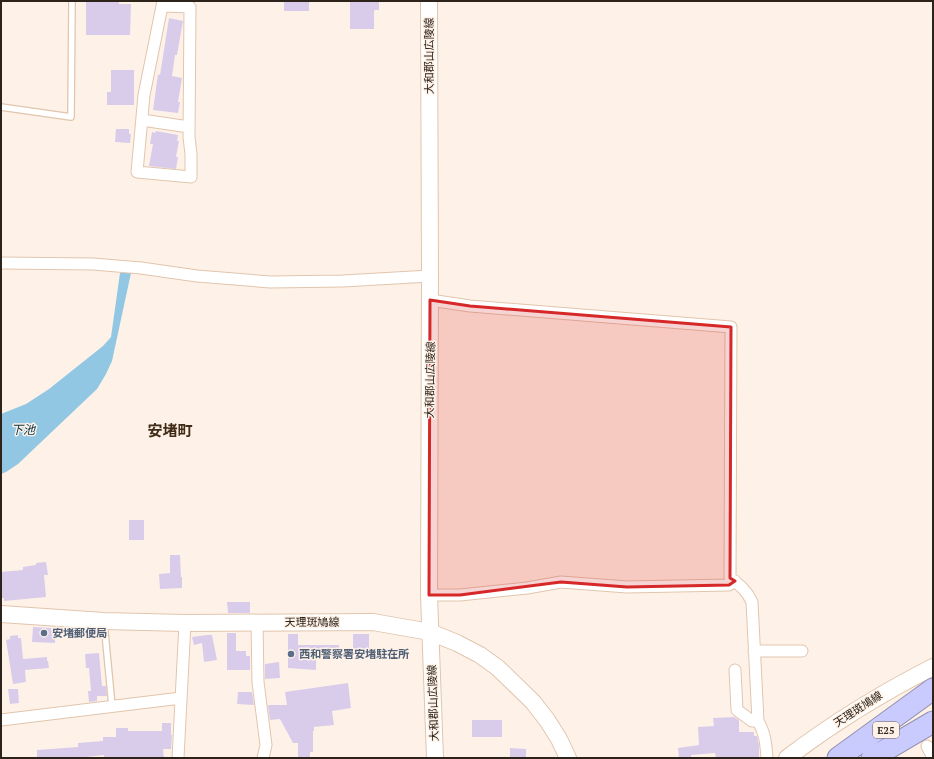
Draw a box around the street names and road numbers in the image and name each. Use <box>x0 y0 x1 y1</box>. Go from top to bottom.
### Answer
street label: 大和郡山広陵線 <box>422 18 436 95</box>
street label: 大和郡山広陵線 <box>422 341 438 419</box>
street label: 天理斑鳩線 <box>285 615 340 629</box>
street label: 大和郡山広陵線 <box>425 664 441 742</box>
street label: 天理斑鳩線 <box>831 688 885 730</box>
road number: E25 <box>873 722 899 738</box>

